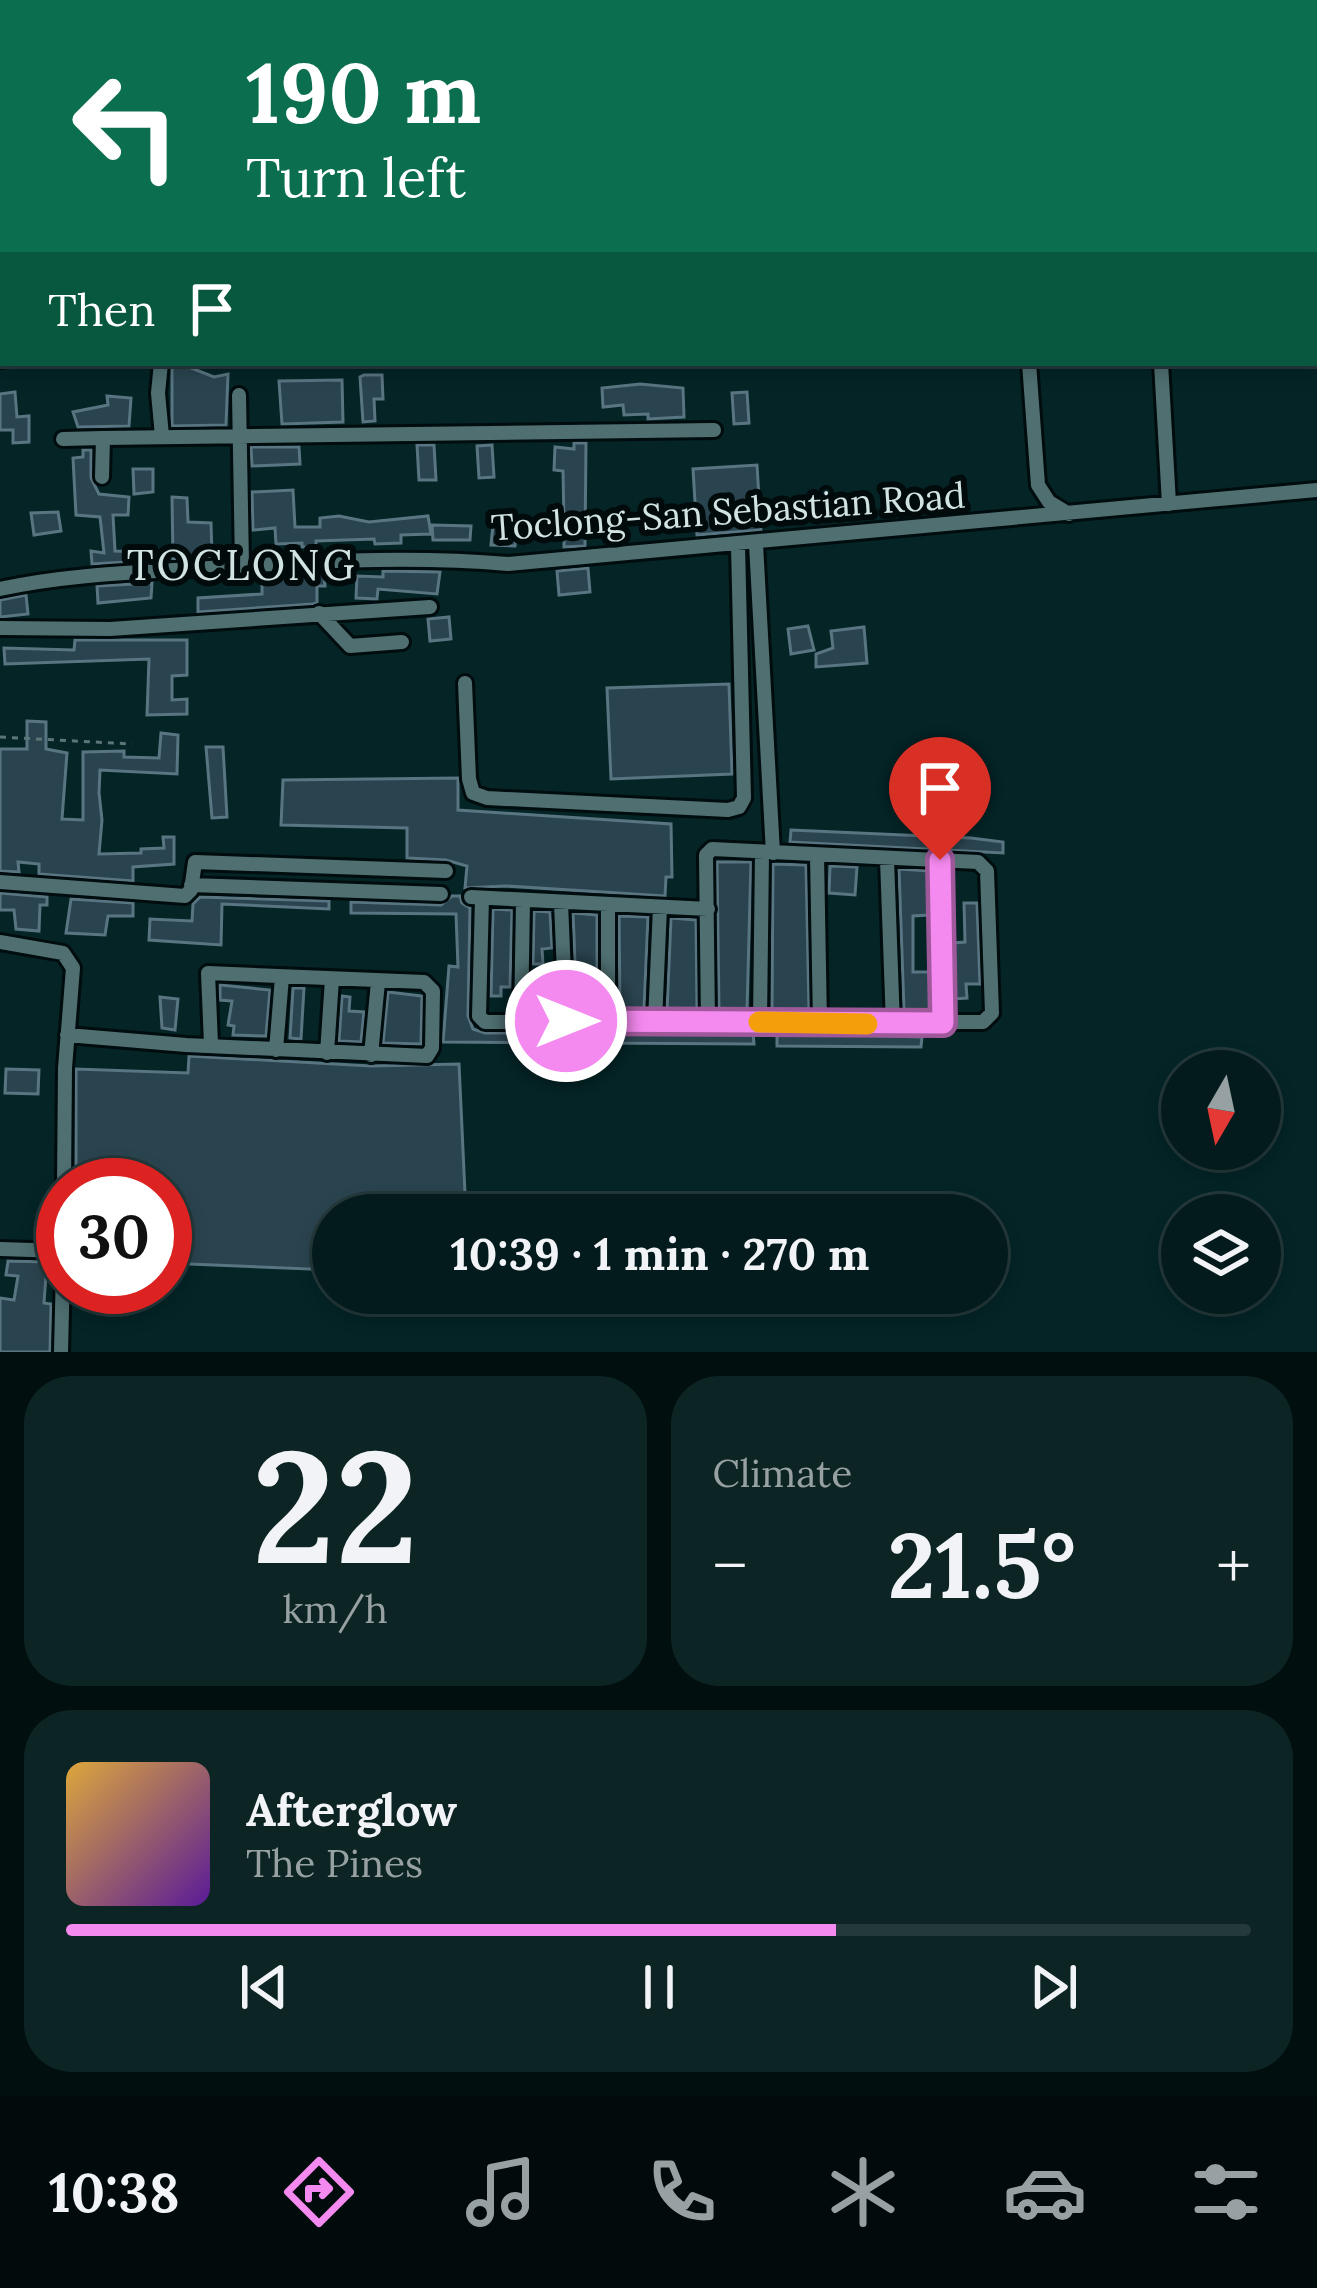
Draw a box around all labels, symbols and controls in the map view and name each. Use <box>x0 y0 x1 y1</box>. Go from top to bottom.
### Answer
text: 190 m <box>246 38 481 146</box>
icon: left <box>48 48 204 204</box>
text: Turn left <box>246 143 466 212</box>
icon: arrive <box>179 276 245 342</box>
text: Then <box>48 281 155 338</box>
street label: Toclong-San Sebastian Road <box>489 471 967 551</box>
district label: TOCLONG <box>127 538 357 592</box>
pin <box>889 737 991 860</box>
icon: arrive <box>907 755 973 821</box>
position arrow <box>503 958 629 1084</box>
north arrow <box>1161 1050 1281 1170</box>
map controls <box>1161 1050 1281 1314</box>
speed limit sign: 30 <box>36 1158 192 1314</box>
button: layers <box>1161 1194 1281 1314</box>
text: 10:39 · 1 min · 270 m <box>451 1225 869 1282</box>
text: 22 <box>252 1406 418 1606</box>
text: Climate <box>713 1448 852 1498</box>
text: 21.5° <box>888 1507 1076 1623</box>
text: − <box>713 1523 747 1607</box>
text: + <box>1216 1523 1251 1607</box>
text: km/h <box>283 1584 388 1634</box>
text: Afterglow <box>246 1781 457 1838</box>
text: The Pines <box>246 1838 423 1888</box>
icon: previous <box>231 1954 297 2020</box>
icon: pause <box>626 1954 692 2020</box>
icon: next <box>1021 1954 1087 2020</box>
icon: directions <box>277 2150 361 2234</box>
icon: music <box>459 2150 543 2234</box>
icon: phone <box>640 2150 724 2234</box>
icon: climate <box>821 2150 905 2234</box>
icon: car <box>1003 2150 1087 2234</box>
icon: filters <box>1184 2150 1268 2234</box>
text: 10:38 <box>49 2158 180 2227</box>

